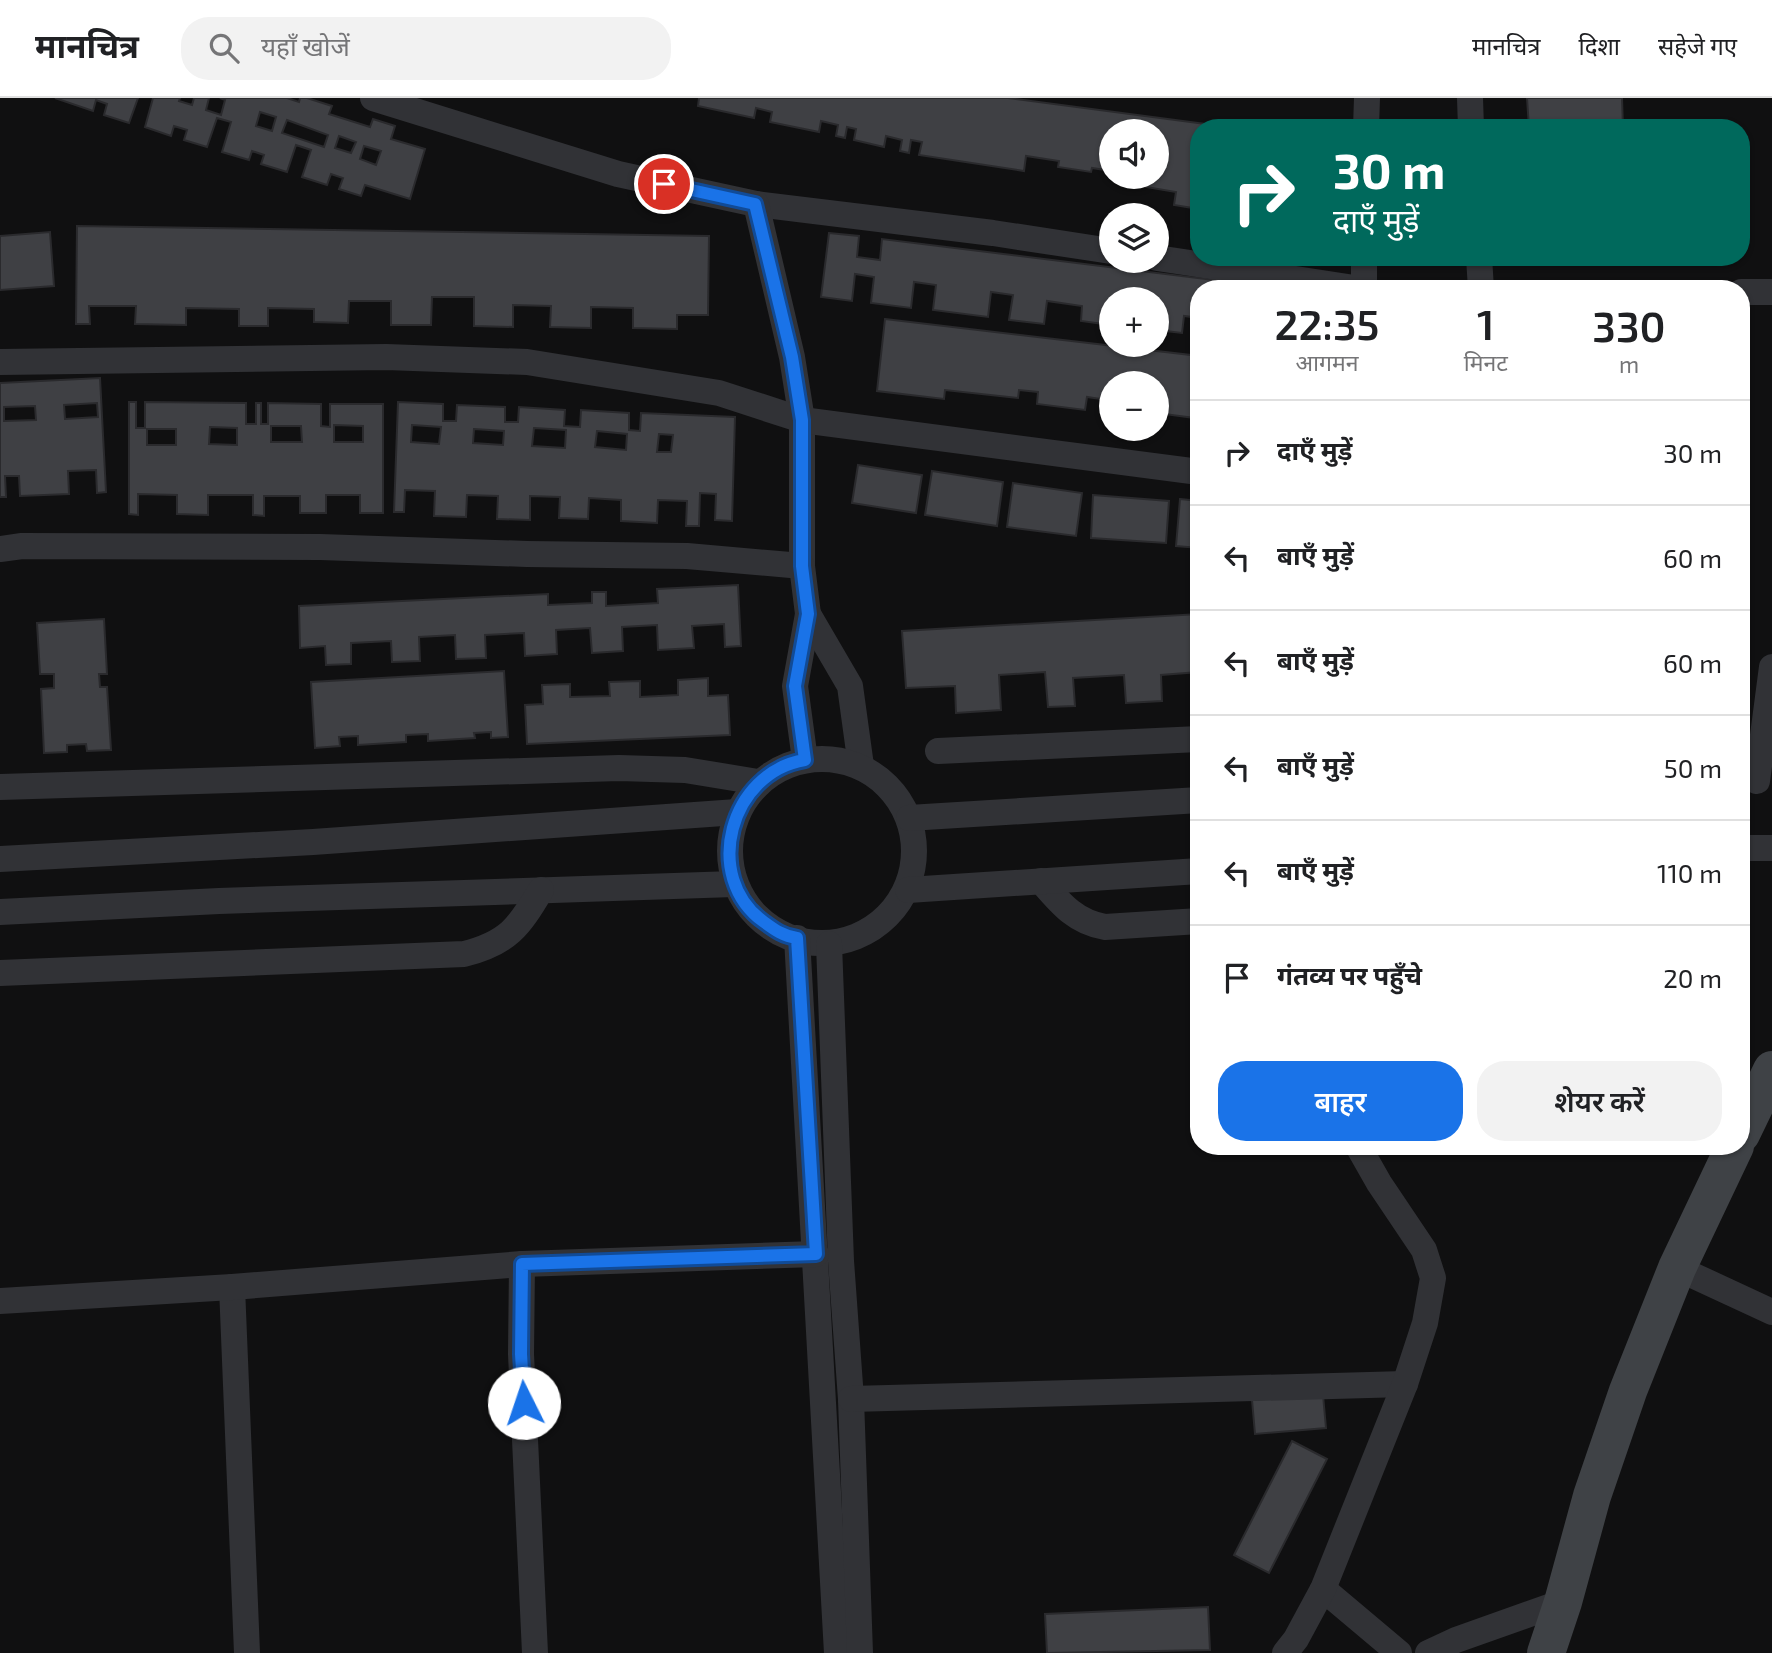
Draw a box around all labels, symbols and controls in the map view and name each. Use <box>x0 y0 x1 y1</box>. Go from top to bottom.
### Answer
search box <box>181 17 671 80</box>
text: मानचित्र <box>35 25 139 65</box>
icon: search <box>205 29 243 67</box>
text: यहाँ खोजें <box>261 30 350 61</box>
text: मानचित्र <box>1472 31 1541 60</box>
text: दिशा <box>1579 31 1620 60</box>
text: सहेजे गए <box>1658 31 1737 60</box>
map controls <box>1099 119 1169 441</box>
button: sound <box>1099 119 1169 189</box>
text: 30 m <box>1333 140 1445 199</box>
icon: right <box>1218 147 1309 238</box>
pin <box>634 154 694 214</box>
icon: arrive <box>645 165 683 203</box>
text: दाएँ मुड़ें <box>1333 200 1419 238</box>
button: layers <box>1099 203 1169 273</box>
button: + <box>1099 287 1169 357</box>
text: 22:35 <box>1274 298 1379 348</box>
text: 1 <box>1477 298 1495 348</box>
text: 330 <box>1592 300 1666 350</box>
text: आगमन <box>1295 348 1358 376</box>
text: मिनट <box>1464 348 1508 376</box>
text: m <box>1619 350 1639 378</box>
button: − <box>1099 371 1169 441</box>
icon: right <box>1218 434 1256 472</box>
text: दाएँ मुड़ें <box>1277 434 1352 465</box>
text: 30 m <box>1663 437 1722 468</box>
icon: left <box>1218 539 1256 577</box>
text: बाएँ मुड़ें <box>1277 539 1354 570</box>
text: 60 m <box>1663 542 1722 573</box>
icon: left <box>1218 644 1256 682</box>
text: बाएँ मुड़ें <box>1277 644 1354 675</box>
text: 60 m <box>1663 647 1722 678</box>
icon: left <box>1218 749 1256 787</box>
text: बाएँ मुड़ें <box>1277 749 1354 780</box>
text: 50 m <box>1664 752 1722 783</box>
icon: left <box>1218 854 1256 892</box>
text: बाएँ मुड़ें <box>1277 854 1354 885</box>
text: 110 m <box>1657 857 1722 888</box>
icon: arrive <box>1218 959 1256 997</box>
text: गंतव्य पर पहुँचे <box>1277 959 1422 990</box>
text: 20 m <box>1663 962 1722 993</box>
button: बाहर <box>1218 1061 1463 1141</box>
button: शेयर करें <box>1477 1061 1722 1141</box>
position arrow <box>487 1366 561 1440</box>

